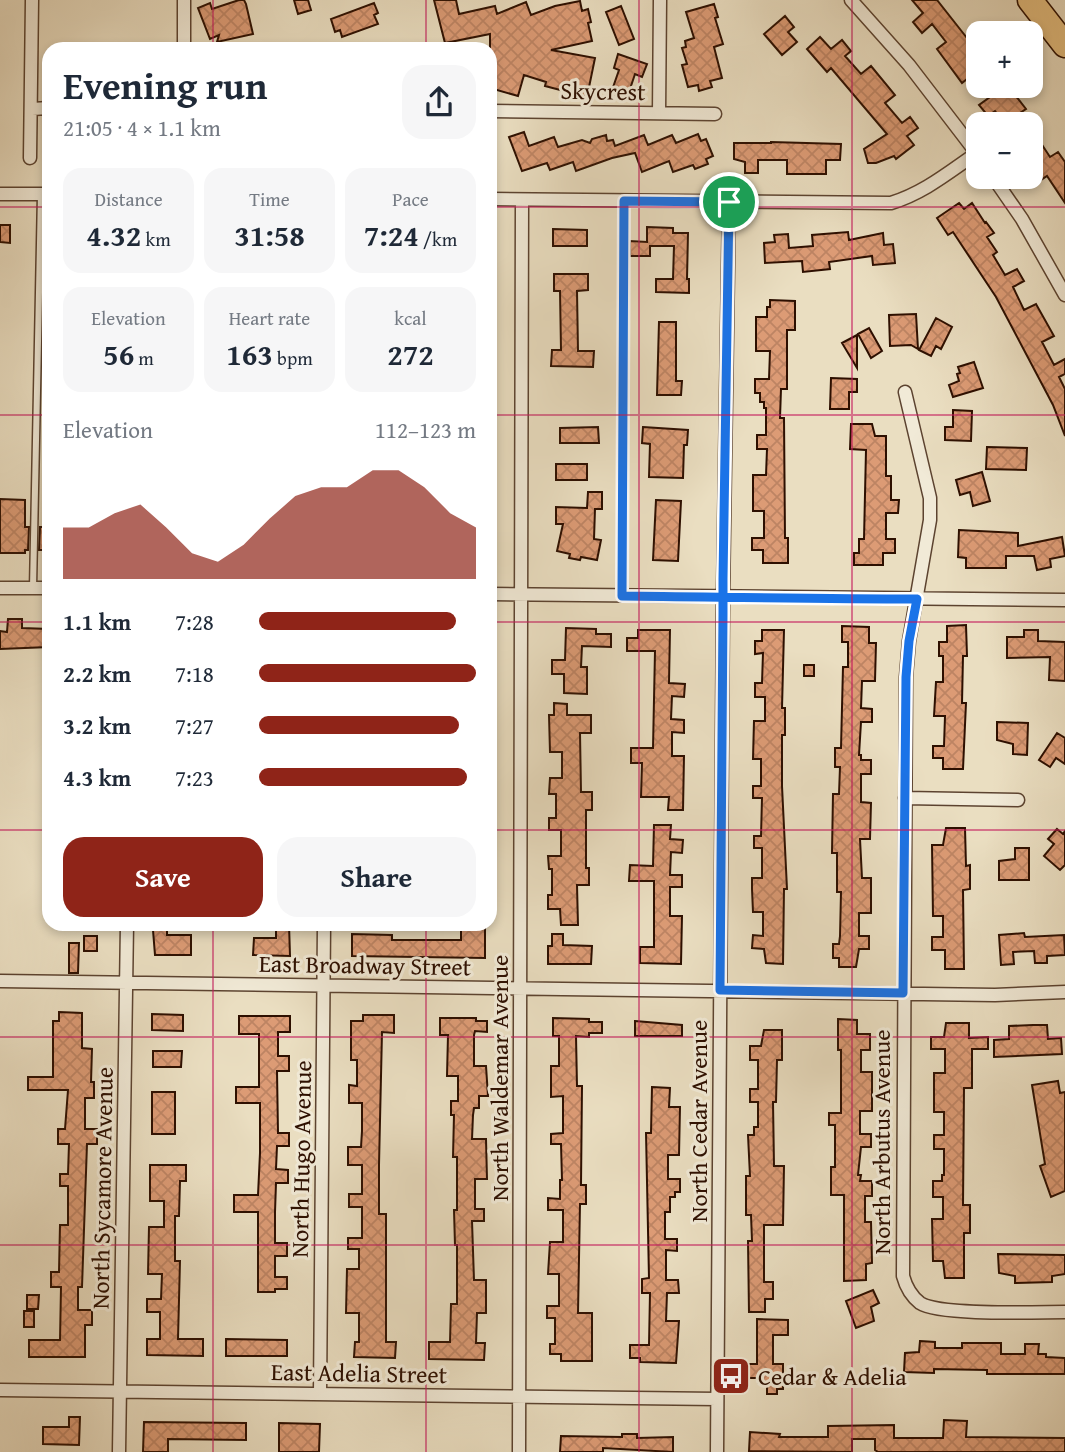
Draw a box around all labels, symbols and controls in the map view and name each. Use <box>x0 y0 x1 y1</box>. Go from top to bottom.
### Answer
map controls <box>966 21 1043 189</box>
button: + <box>966 21 1043 98</box>
text: Evening run <box>63 57 267 113</box>
button: share <box>402 65 476 139</box>
street label: Skycrest <box>560 73 646 109</box>
text: 21:05 · 4 × 1.1 km <box>63 111 221 144</box>
button: − <box>966 112 1043 189</box>
pin <box>699 172 759 232</box>
icon: arrive <box>710 183 748 221</box>
text: Distance <box>94 185 163 213</box>
text: Time <box>249 185 290 213</box>
text: Pace <box>392 185 429 213</box>
text: 4.32 <box>86 213 141 257</box>
text: 31:58 <box>234 213 305 257</box>
text: 7:24 <box>364 213 419 257</box>
text: km <box>141 225 171 253</box>
text: /km <box>419 225 457 253</box>
text: Elevation <box>91 304 166 332</box>
text: Heart rate <box>229 304 310 332</box>
text: kcal <box>394 304 427 332</box>
text: 56 <box>103 332 134 376</box>
text: 163 <box>226 332 273 376</box>
text: 272 <box>387 332 434 376</box>
text: m <box>134 344 154 372</box>
text: bpm <box>273 344 313 372</box>
text: Elevation <box>63 413 153 446</box>
text: 112–123 m <box>375 413 476 446</box>
text: 1.1 km <box>63 605 131 638</box>
text: 7:28 <box>175 605 214 638</box>
text: 2.2 km <box>63 657 131 690</box>
text: 7:18 <box>175 657 214 690</box>
text: 3.2 km <box>63 709 131 742</box>
text: 7:27 <box>175 709 214 742</box>
text: 4.3 km <box>63 761 131 794</box>
text: 7:23 <box>175 761 214 794</box>
button: Save <box>63 837 263 917</box>
button: Share <box>277 837 476 917</box>
street label: East Broadway Street <box>259 946 472 984</box>
street label: North Waldemar Avenue <box>482 955 517 1201</box>
street label: North Cedar Avenue <box>681 1020 716 1222</box>
street label: North Arbutus Avenue <box>864 1030 899 1254</box>
street label: North Hugo Avenue <box>282 1060 320 1258</box>
street label: North Sycamore Avenue <box>82 1067 122 1309</box>
street label: East Adelia Street <box>271 1354 448 1392</box>
bus stop icon: Cedar & Adelia <box>710 1355 752 1397</box>
place label: Cedar & Adelia <box>758 1359 907 1394</box>

